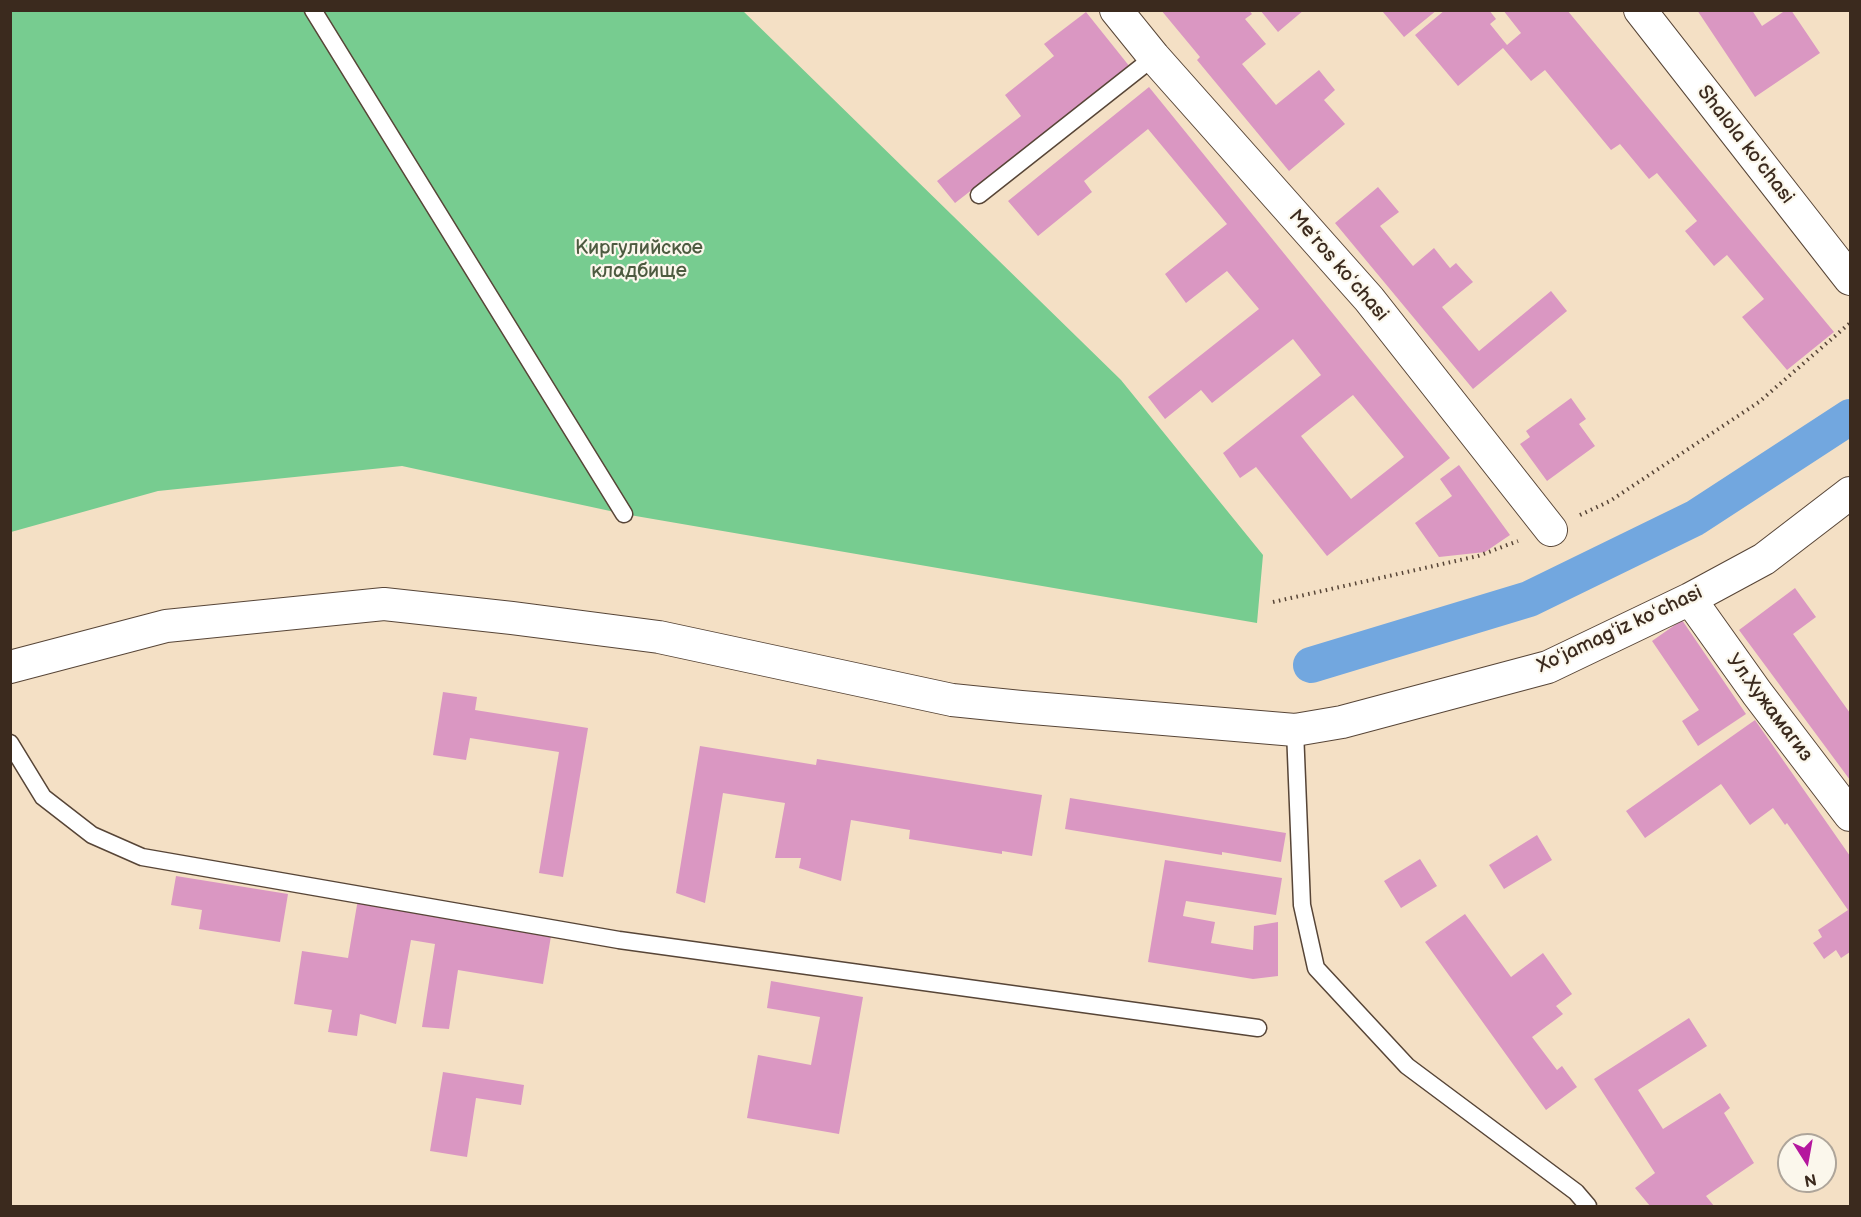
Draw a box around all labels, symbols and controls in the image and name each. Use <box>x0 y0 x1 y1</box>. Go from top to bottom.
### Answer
street label: Shalola ko'chasi <box>1691 81 1799 209</box>
street label: Meʻros koʻchasi <box>1283 205 1393 327</box>
park label: Киргулийское кладбище <box>575 237 703 284</box>
street label: Xoʻjamagʻiz koʻchasi <box>1534 581 1706 679</box>
street label: Ул.Хужамагиз <box>1721 649 1817 767</box>
north arrow <box>1777 1133 1837 1193</box>
text: N <box>1802 1169 1818 1190</box>

